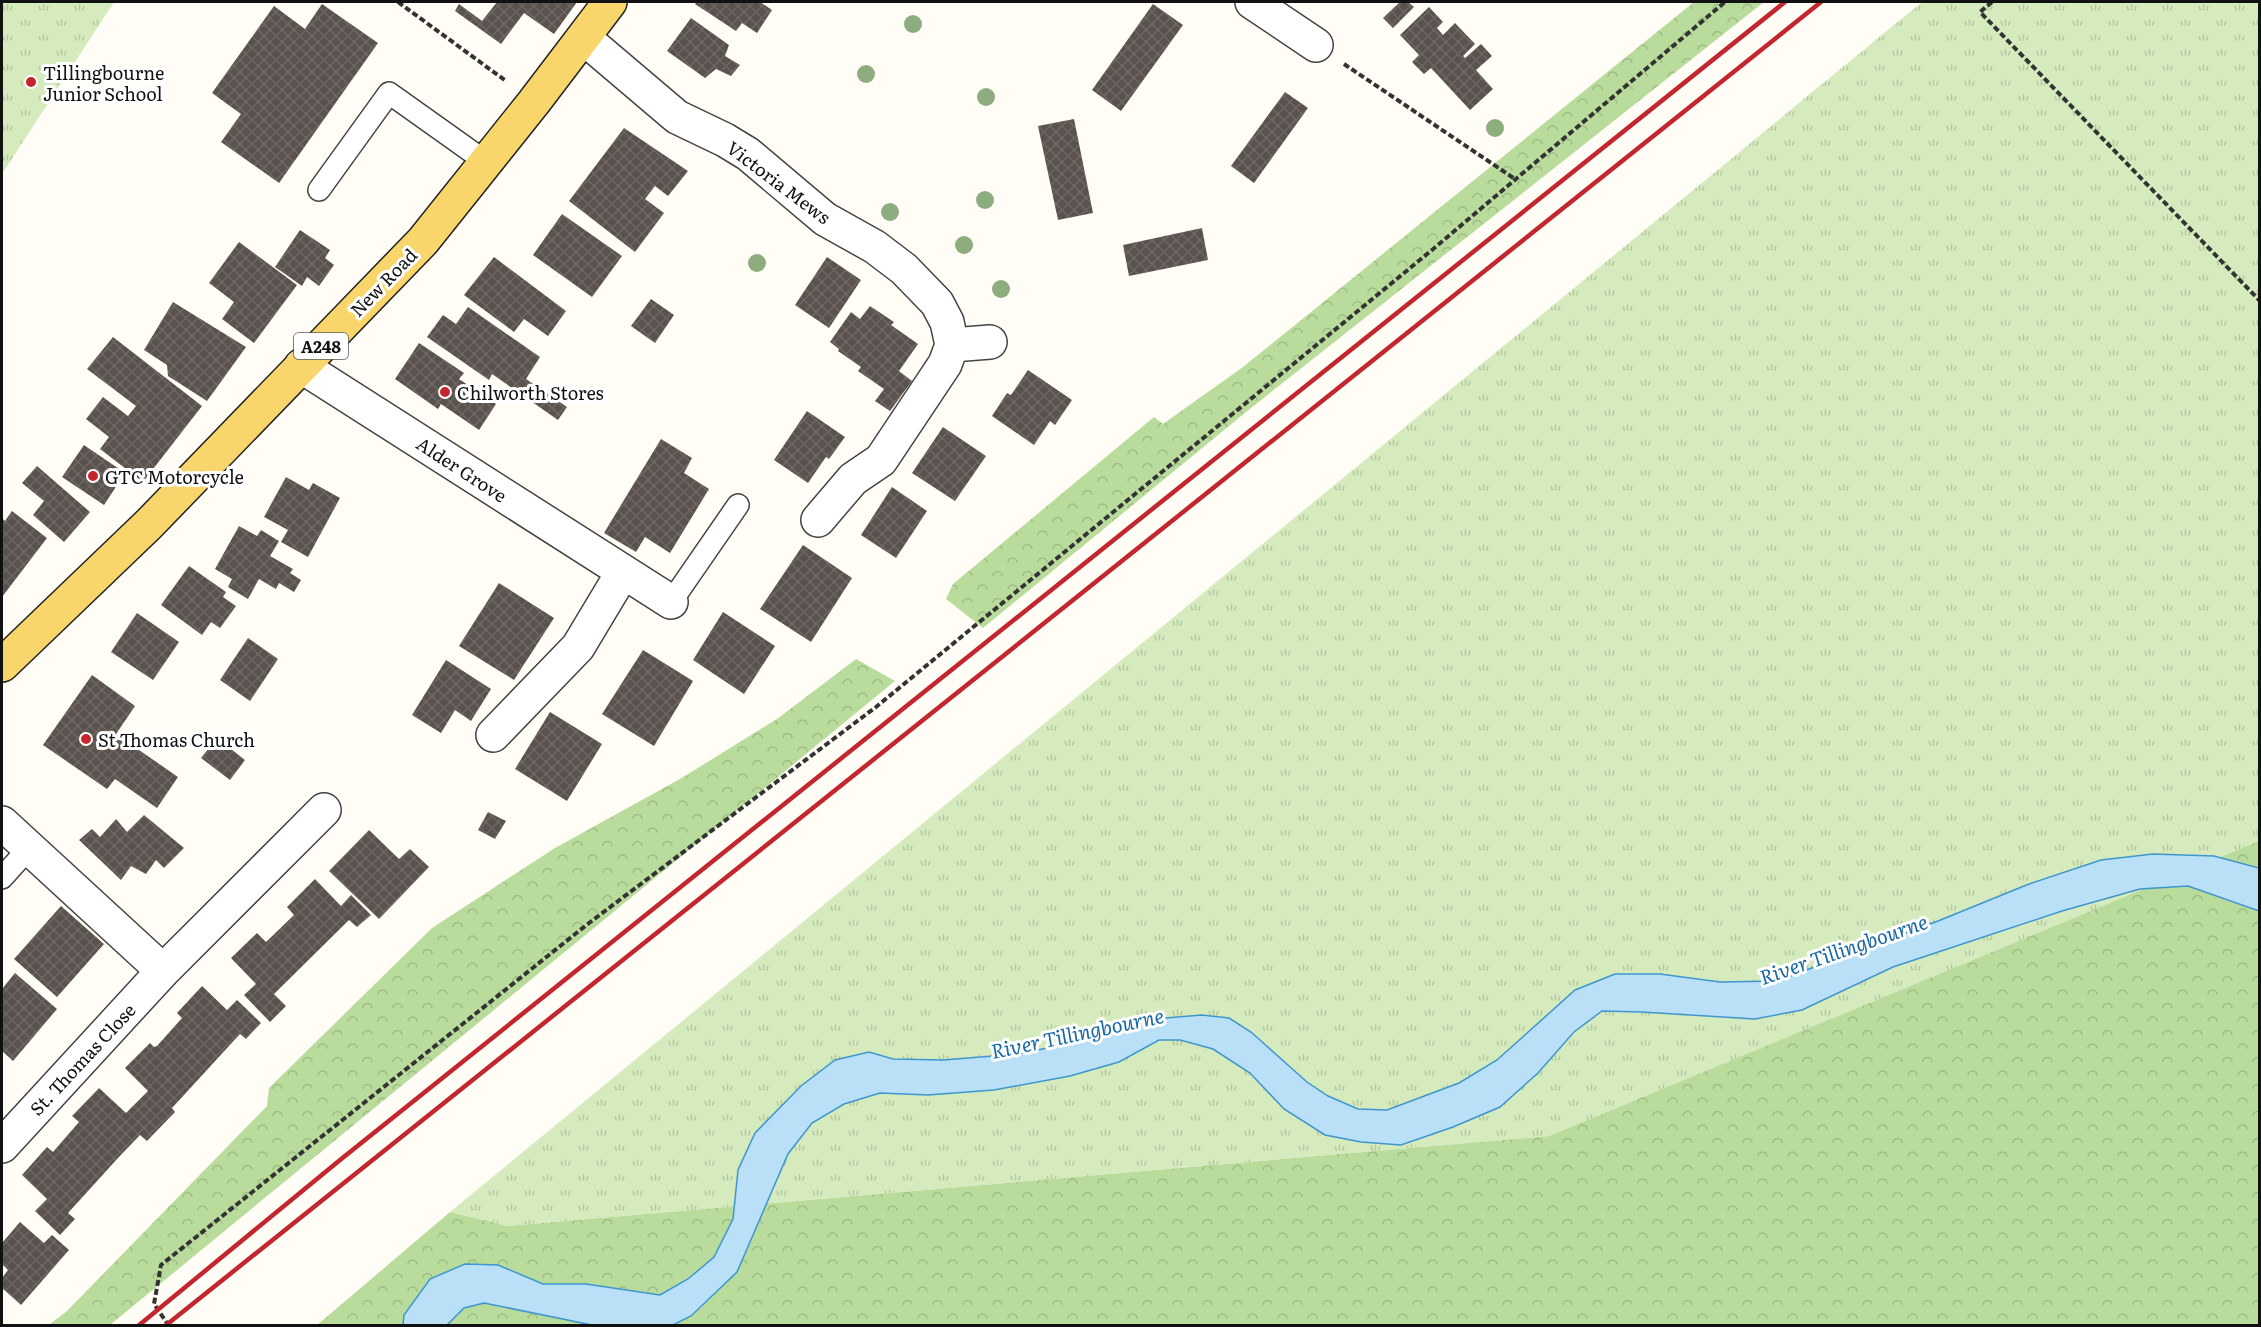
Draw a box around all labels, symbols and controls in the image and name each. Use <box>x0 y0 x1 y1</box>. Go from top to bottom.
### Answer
place label: Tillingbourne Junior School <box>43 59 164 107</box>
marker: Tillingbourne Junior School <box>24 75 38 89</box>
street label: Victoria Mews <box>721 134 837 230</box>
street label: New Road <box>343 242 423 322</box>
road number: A248 <box>294 333 348 359</box>
place label: Chilworth Stores <box>457 379 604 406</box>
marker: Chilworth Stores <box>438 385 452 399</box>
street label: Alder Grove <box>412 430 512 508</box>
place label: GTC Motorcycle <box>105 463 244 490</box>
marker: GTC Motorcycle <box>86 469 100 483</box>
place label: St Thomas Church <box>98 726 255 753</box>
marker: St Thomas Church <box>79 732 93 746</box>
water label: River Tillingbourne <box>1755 905 1931 991</box>
street label: St. Thomas Close <box>23 997 141 1121</box>
water label: River Tillingbourne <box>988 999 1166 1065</box>

